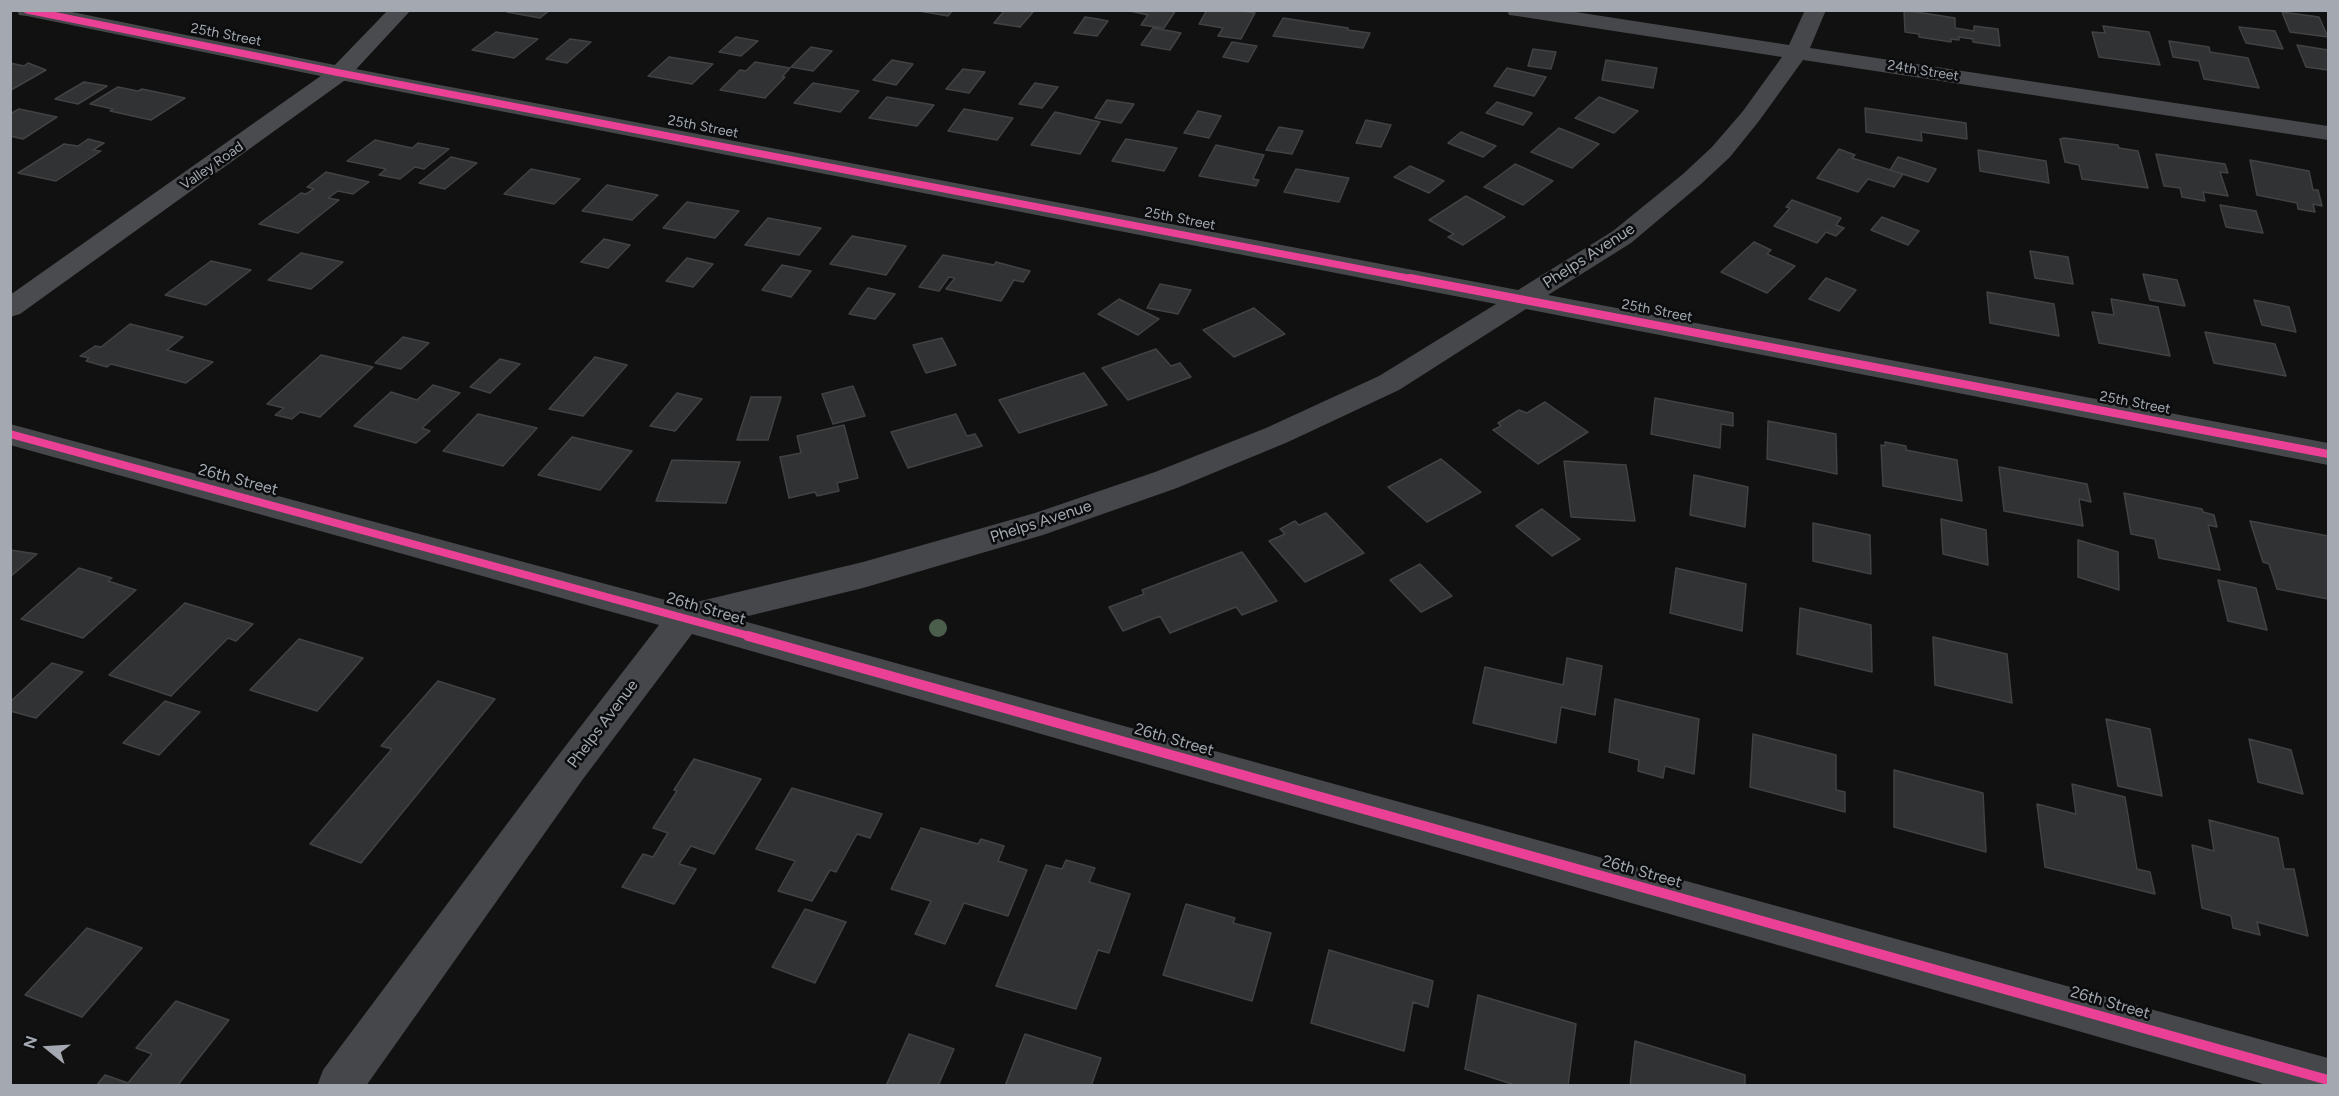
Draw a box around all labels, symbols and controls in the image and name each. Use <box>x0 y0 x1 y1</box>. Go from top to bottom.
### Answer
street label: 25th Street <box>189 20 263 50</box>
street label: 24th Street <box>1886 57 1960 85</box>
street label: 25th Street <box>666 112 740 142</box>
street label: Valley Road <box>177 138 247 194</box>
street label: 25th Street <box>1143 204 1217 234</box>
street label: Phelps Avenue <box>1540 219 1638 293</box>
street label: 25th Street <box>1620 296 1694 326</box>
street label: 25th Street <box>2098 388 2172 418</box>
street label: 26th Street <box>196 460 280 500</box>
street label: Phelps Avenue <box>988 497 1094 547</box>
street label: 26th Street <box>664 589 748 629</box>
street label: Phelps Avenue <box>564 676 642 772</box>
street label: 26th Street <box>1132 720 1216 760</box>
street label: 26th Street <box>1600 852 1684 892</box>
street label: 26th Street <box>2068 983 2152 1023</box>
north arrow <box>18 1018 78 1078</box>
text: N <box>19 1033 41 1051</box>

